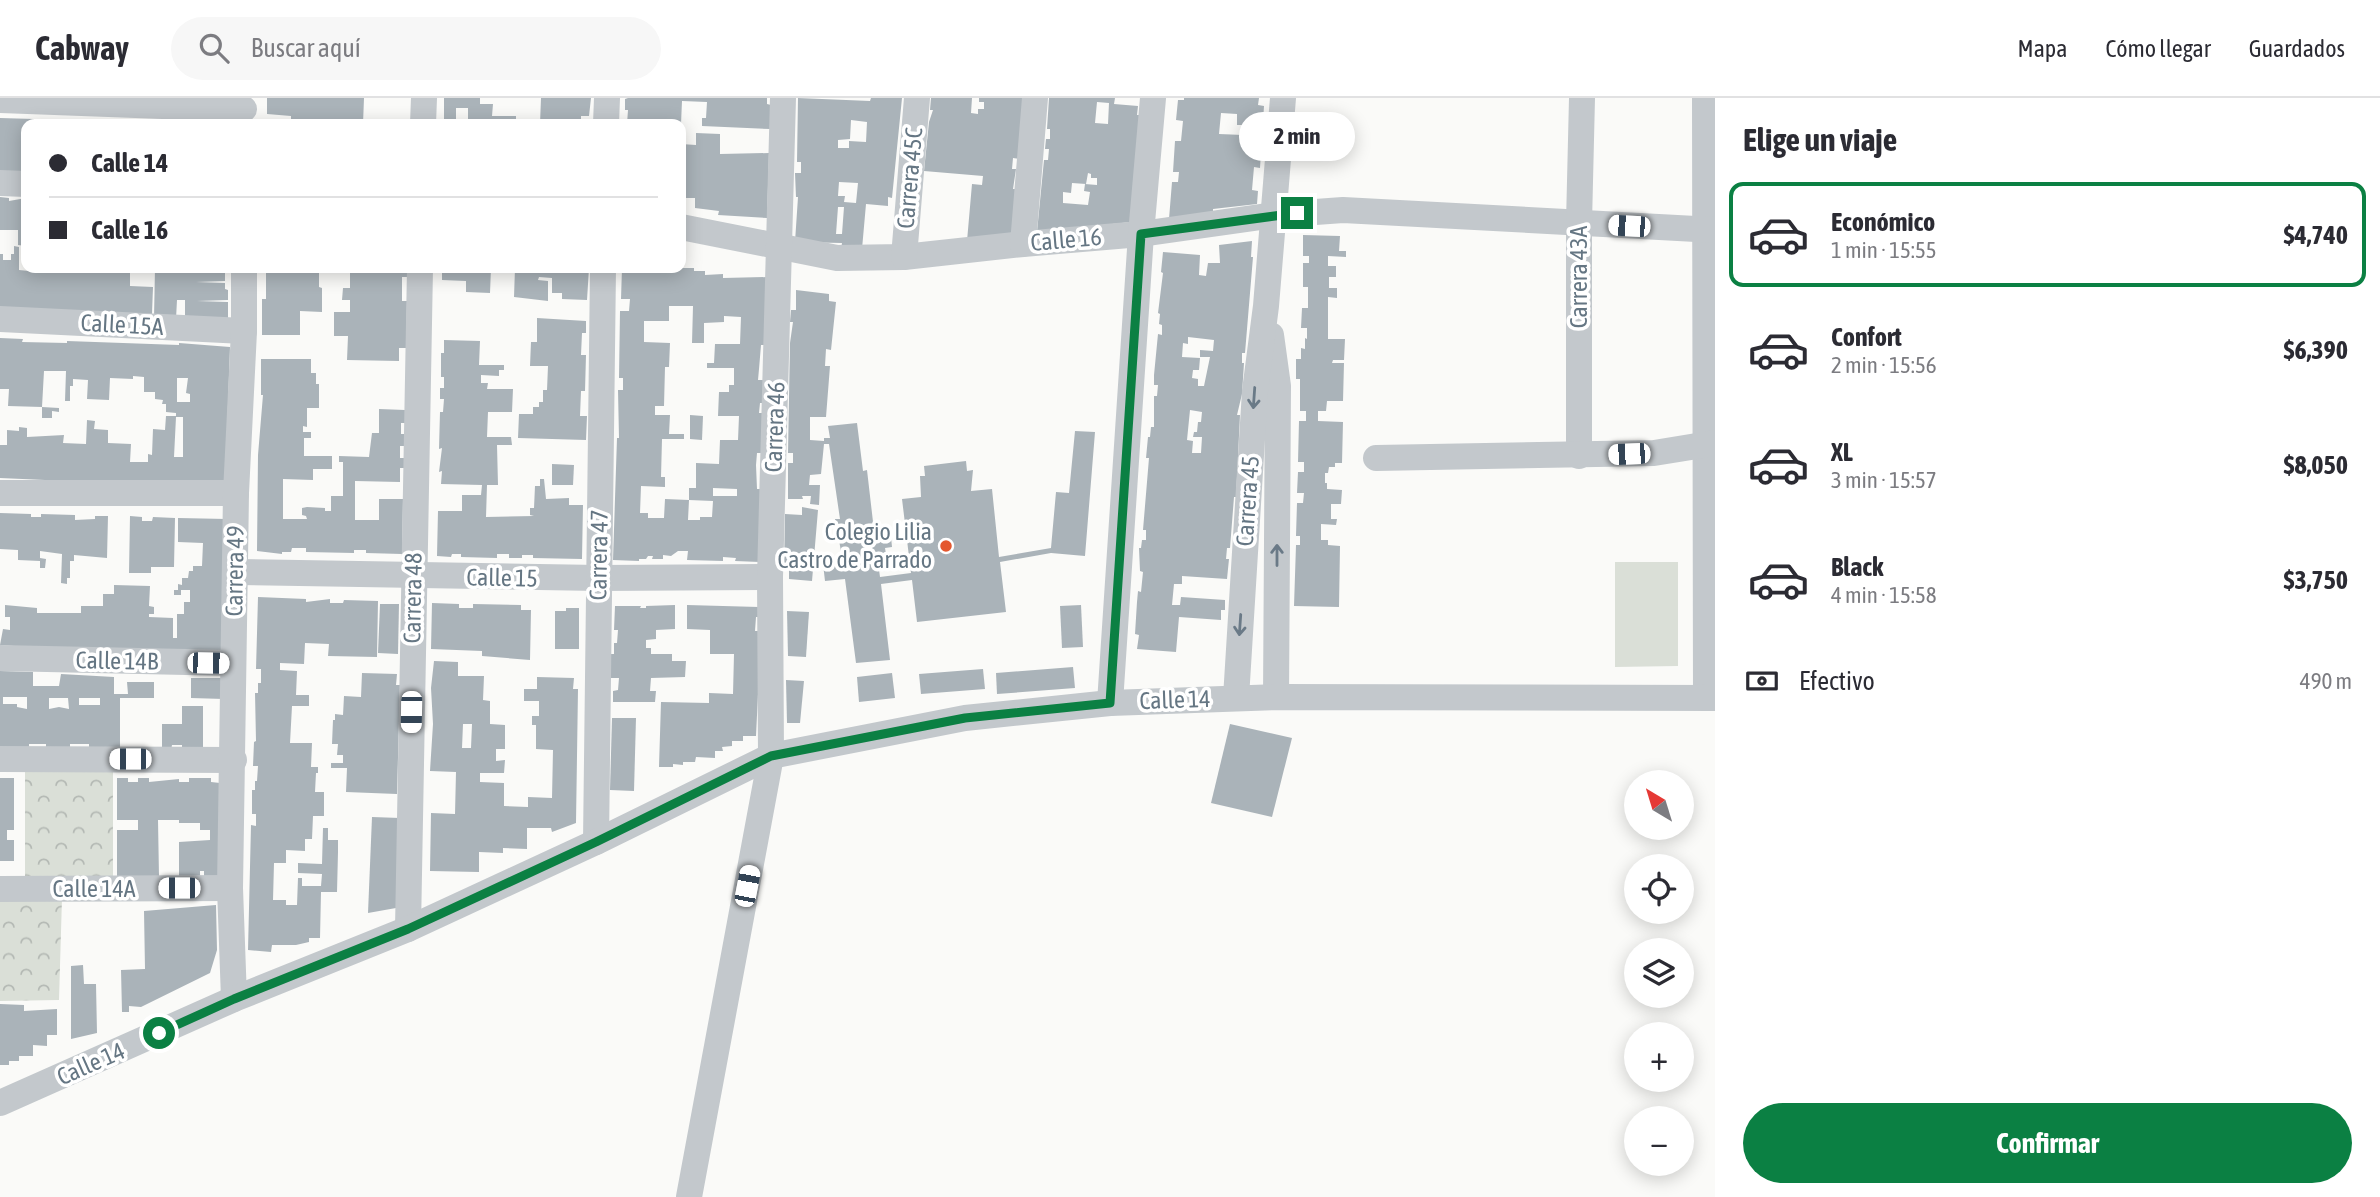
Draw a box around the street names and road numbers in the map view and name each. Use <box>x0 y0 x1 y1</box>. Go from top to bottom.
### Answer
street label: Carrera 45C <box>892 126 927 230</box>
street label: Calle 16 <box>1029 223 1103 256</box>
street label: Carrera 43A <box>1565 226 1592 328</box>
street label: Calle 15A <box>80 309 164 340</box>
street label: Carrera 46 <box>759 381 790 473</box>
street label: Carrera 45 <box>1231 455 1264 547</box>
street label: Carrera 47 <box>584 509 613 601</box>
street label: Carrera 49 <box>220 525 249 617</box>
street label: Carrera 48 <box>398 552 427 644</box>
street label: Calle 15 <box>466 563 538 592</box>
street label: Calle 14B <box>75 646 159 675</box>
street label: Calle 14 <box>1139 685 1211 714</box>
street label: Calle 14A <box>53 875 136 902</box>
street label: Calle 14 <box>53 1037 129 1090</box>

